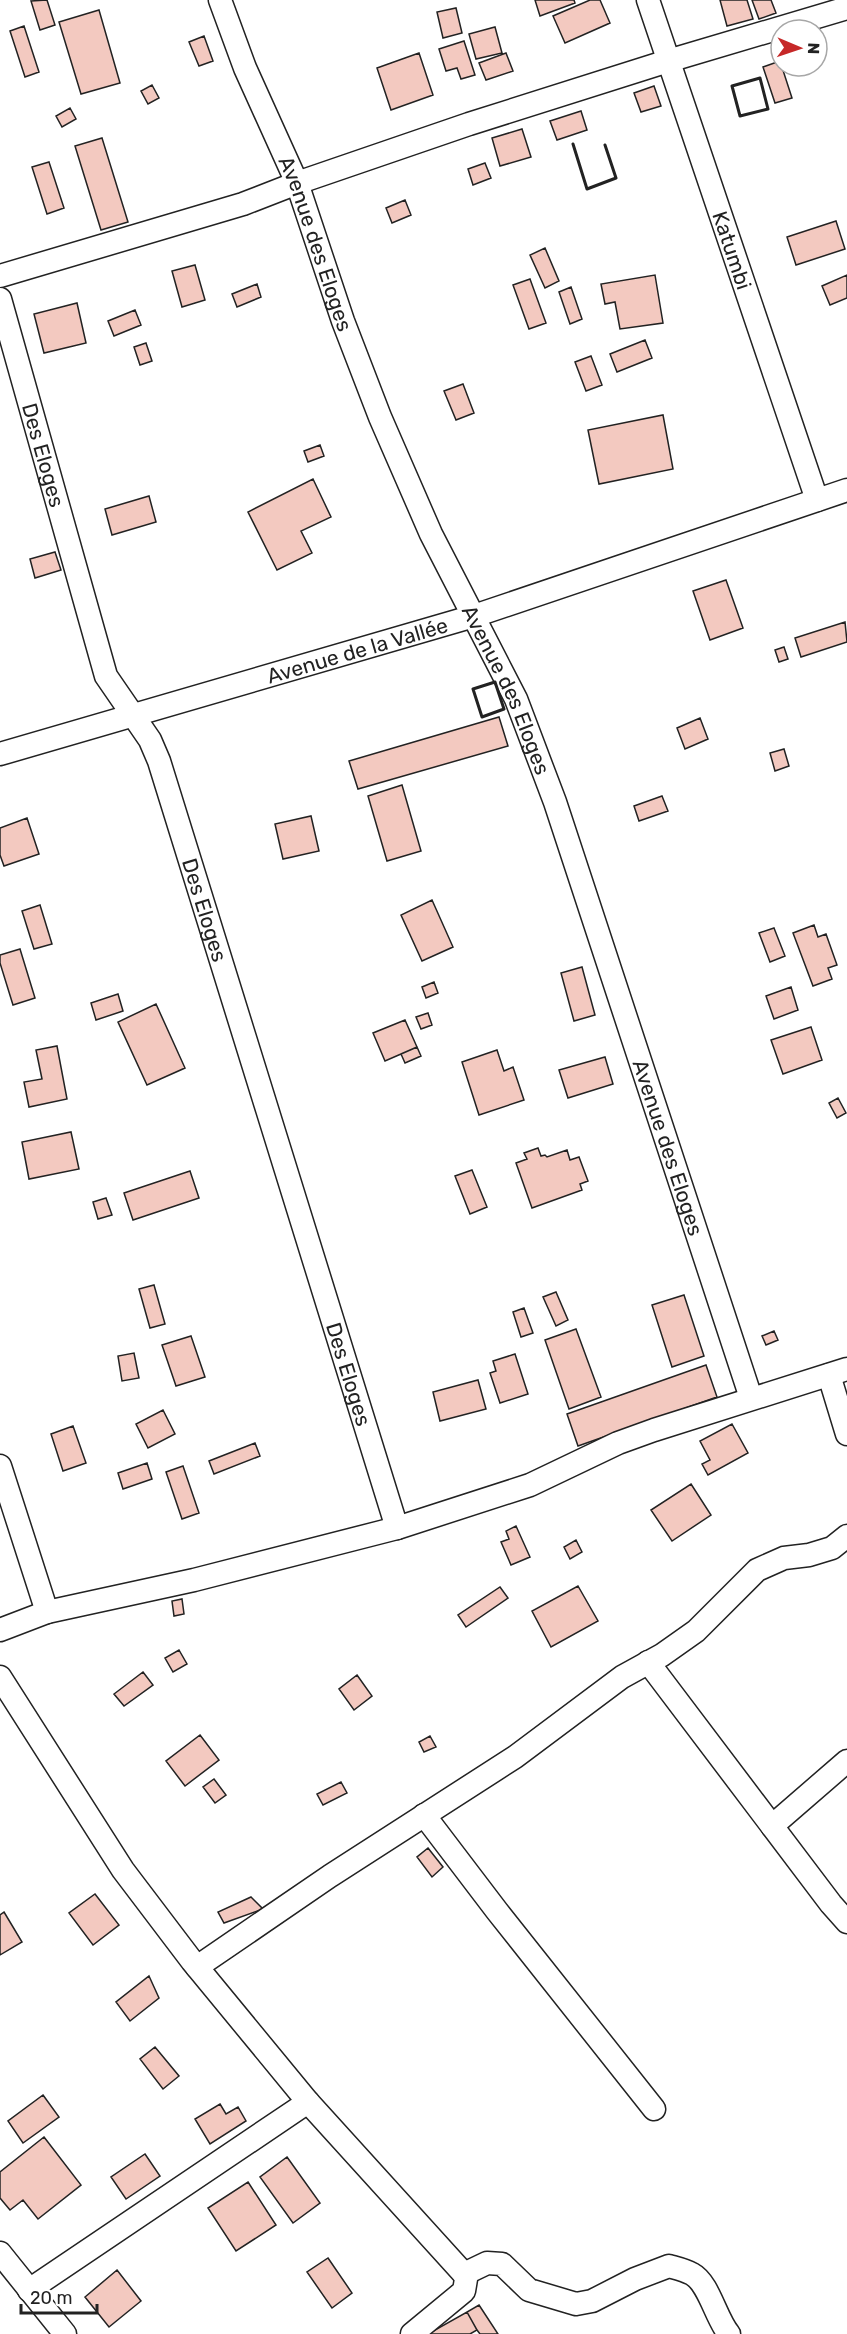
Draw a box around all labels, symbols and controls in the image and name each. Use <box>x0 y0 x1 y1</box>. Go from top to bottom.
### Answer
north arrow <box>769 18 829 78</box>
text: N <box>804 42 823 55</box>
street label: Avenue des Eloges <box>274 152 358 335</box>
street label: Katumbi <box>708 208 757 293</box>
street label: Des Eloges <box>17 400 70 510</box>
street label: Avenue des Eloges <box>457 601 556 778</box>
street label: Avenue de la Vallée <box>264 612 451 688</box>
street label: Des Eloges <box>177 855 233 965</box>
street label: Avenue des Eloges <box>628 1056 709 1239</box>
street label: Des Eloges <box>321 1319 377 1429</box>
scale bar <box>21 2277 98 2315</box>
text: 20 m <box>30 2287 72 2309</box>

